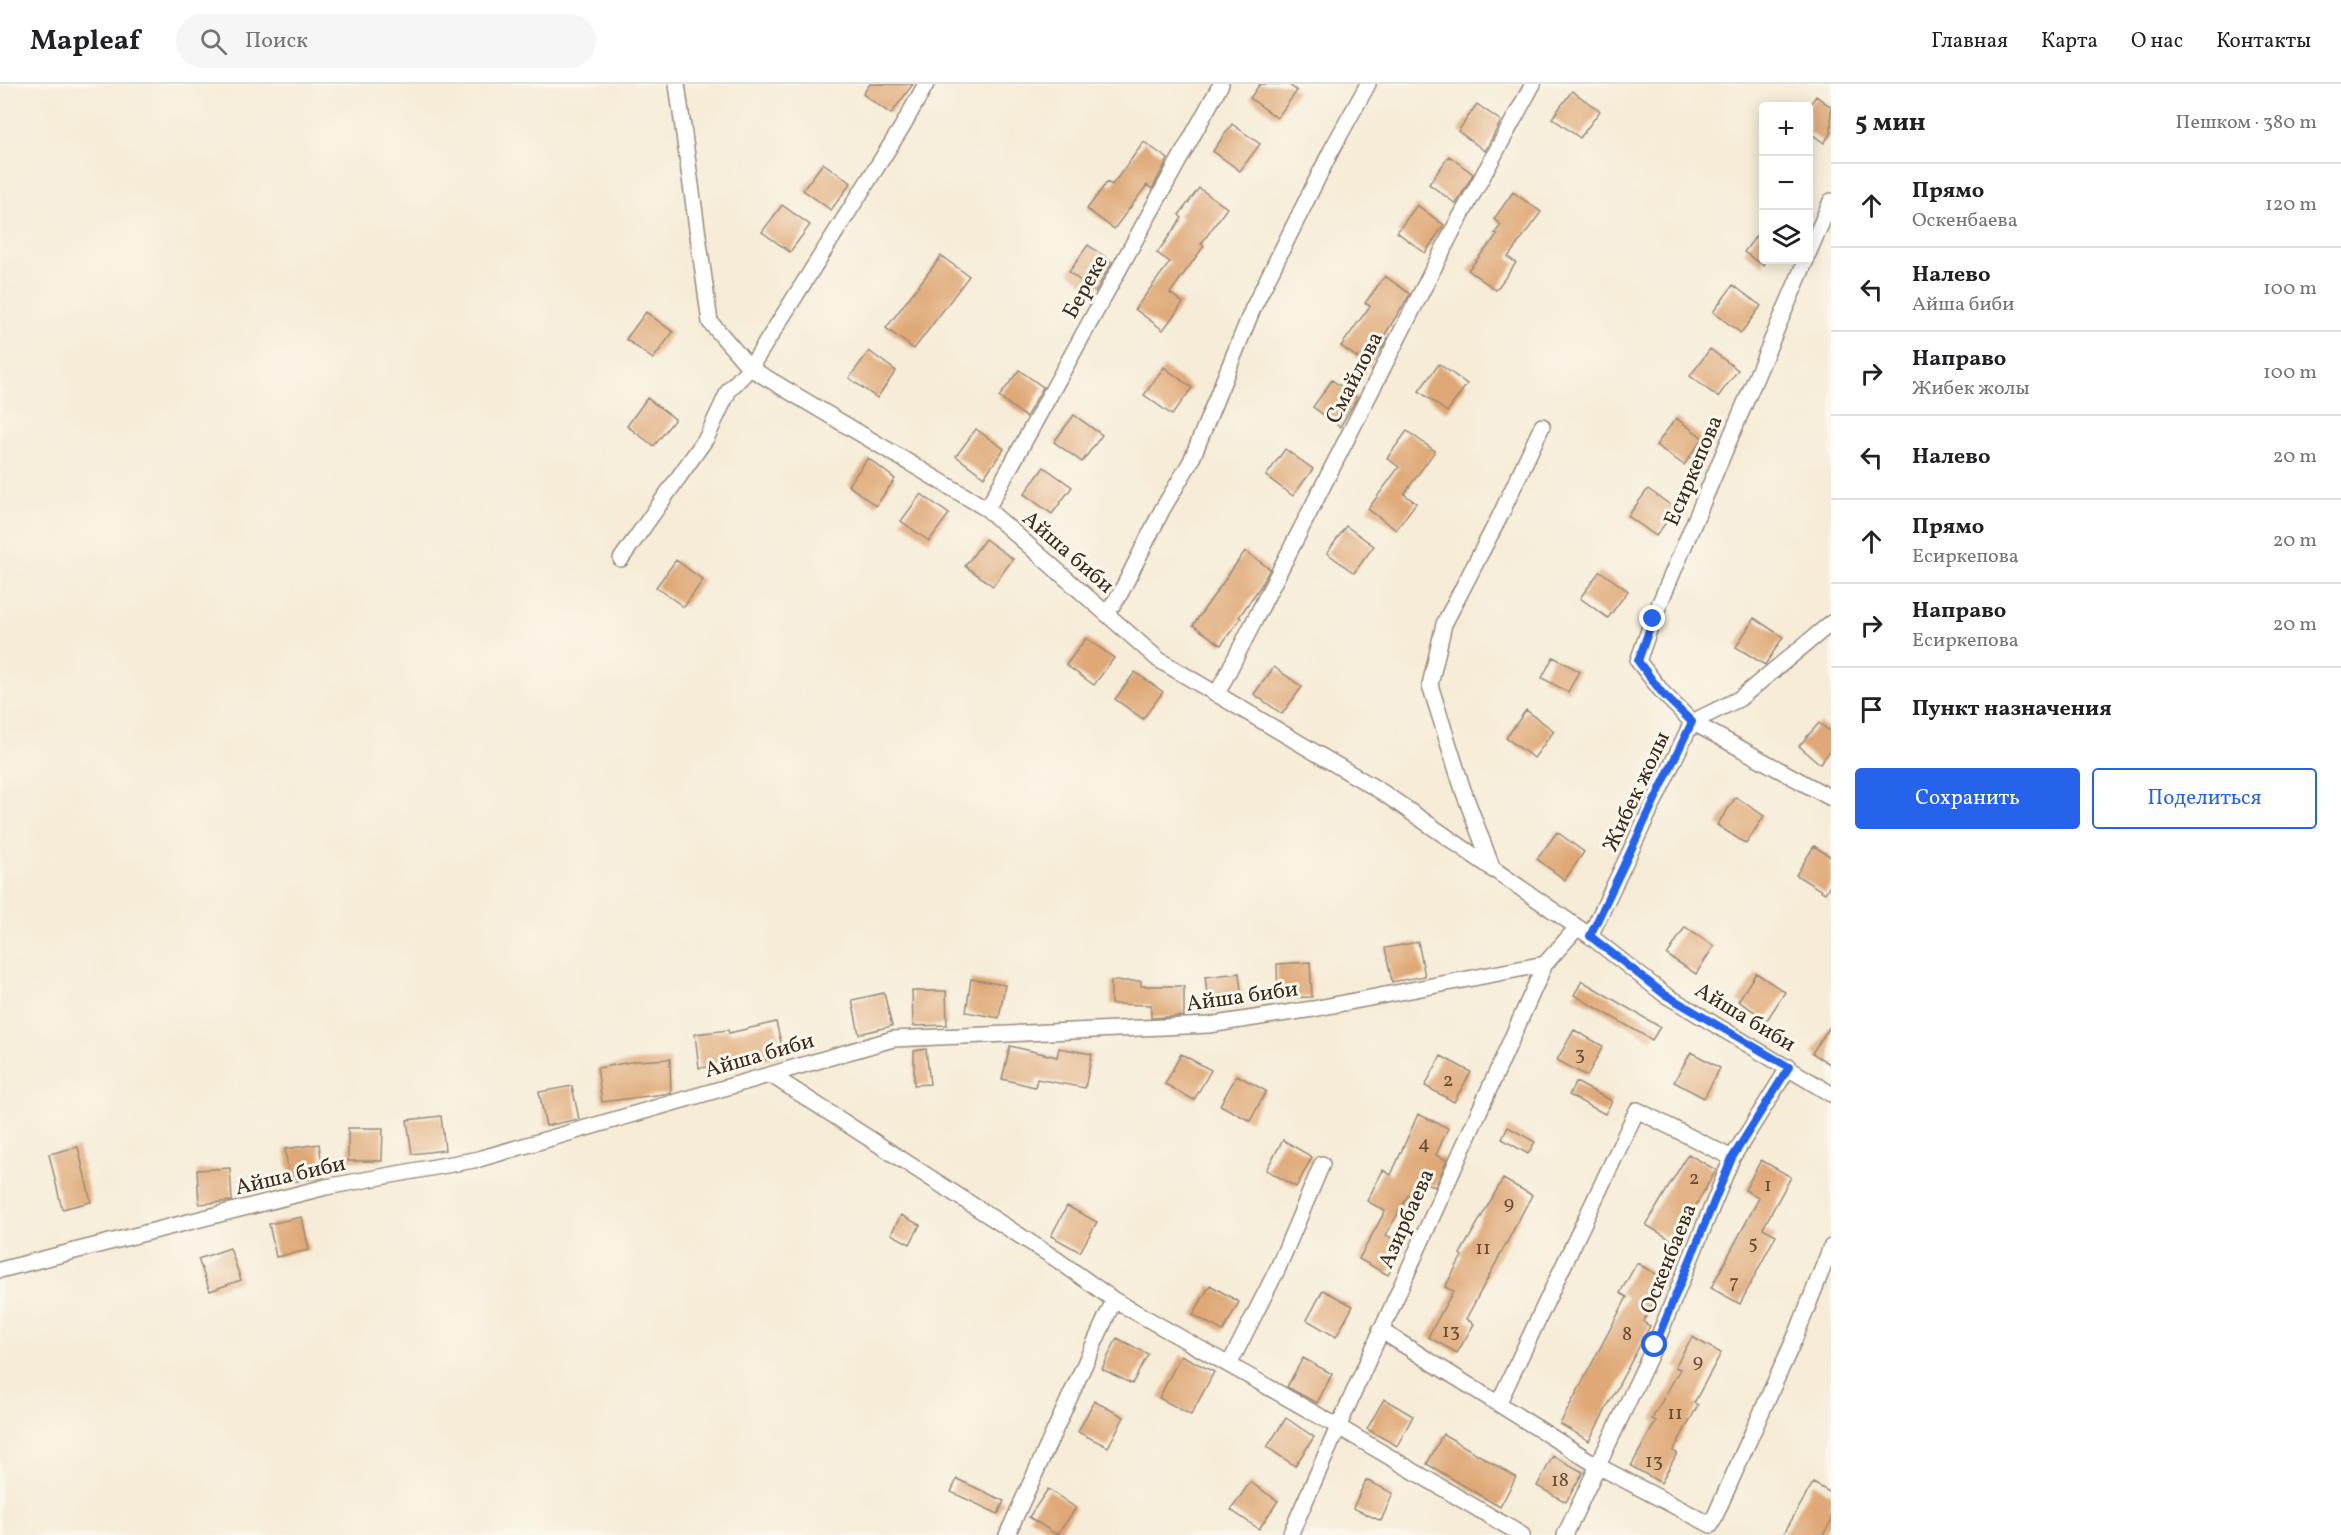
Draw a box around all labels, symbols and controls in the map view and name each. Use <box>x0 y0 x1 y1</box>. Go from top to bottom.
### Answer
search box <box>176 14 596 68</box>
text: Mapleaf <box>30 22 140 61</box>
icon: search <box>197 25 230 58</box>
text: Поиск <box>245 26 308 57</box>
text: Главная <box>1931 27 2008 56</box>
text: Карта <box>2041 27 2098 56</box>
text: О нас <box>2131 27 2183 56</box>
text: Контакты <box>2216 27 2311 56</box>
map controls <box>1759 102 1813 264</box>
button: + <box>1759 102 1813 156</box>
text: 5 мин <box>1855 105 1926 141</box>
text: Пешком · 380 m <box>2176 109 2317 137</box>
button: − <box>1759 156 1813 210</box>
text: Прямо <box>1912 176 1984 207</box>
icon: ahead <box>1855 189 1888 222</box>
text: 120 m <box>2265 191 2317 219</box>
text: Оскенбаева <box>1912 207 2018 235</box>
button: layers <box>1759 210 1813 264</box>
street label: Береке <box>1056 250 1116 325</box>
text: Налево <box>1912 260 1991 291</box>
icon: left <box>1855 273 1888 306</box>
text: 100 m <box>2263 275 2317 303</box>
text: Айша биби <box>1912 291 2014 319</box>
street label: Смайлова <box>1319 327 1392 430</box>
text: Направо <box>1912 344 2006 375</box>
icon: right <box>1855 357 1888 390</box>
text: 100 m <box>2263 359 2317 387</box>
text: Жибек жолы <box>1912 375 2030 403</box>
street label: Есиркепова <box>1657 411 1732 531</box>
icon: left <box>1855 441 1888 474</box>
text: Налево <box>1912 442 1991 473</box>
text: 20 m <box>2273 443 2317 471</box>
street label: Айша биби <box>1015 504 1120 602</box>
text: Прямо <box>1912 512 1984 543</box>
icon: ahead <box>1855 525 1888 558</box>
text: 20 m <box>2273 527 2317 555</box>
text: Есиркепова <box>1912 543 2019 571</box>
text: Направо <box>1912 596 2006 627</box>
route end <box>1639 605 1665 631</box>
icon: right <box>1855 609 1888 642</box>
text: 20 m <box>2273 611 2317 639</box>
text: Есиркепова <box>1912 627 2019 655</box>
icon: arrive <box>1855 693 1888 726</box>
text: Пункт назначения <box>1912 694 2112 725</box>
street label: Жибек жолы <box>1596 727 1679 857</box>
button: Сохранить <box>1855 768 2080 829</box>
button: Поделиться <box>2092 768 2317 829</box>
street label: Айша биби <box>1184 974 1300 1021</box>
street label: Айша биби <box>1688 976 1801 1060</box>
street label: Айша биби <box>701 1026 818 1087</box>
house number: 3 <box>1575 1041 1585 1069</box>
house number: 2 <box>1443 1067 1453 1095</box>
house number: 4 <box>1418 1130 1430 1158</box>
street label: Айша биби <box>232 1149 349 1204</box>
street label: Азирбаева <box>1372 1164 1443 1274</box>
house number: 2 <box>1689 1165 1699 1193</box>
house number: 1 <box>1764 1172 1772 1200</box>
house number: 9 <box>1504 1190 1514 1218</box>
street label: Оскенбаева <box>1633 1199 1705 1319</box>
house number: 5 <box>1748 1230 1758 1258</box>
house number: 11 <box>1475 1235 1491 1263</box>
house number: 7 <box>1729 1269 1739 1297</box>
house number: 13 <box>1442 1318 1460 1346</box>
house number: 8 <box>1622 1321 1632 1349</box>
route start <box>1641 1331 1667 1357</box>
house number: 9 <box>1693 1348 1703 1376</box>
house number: 11 <box>1667 1400 1683 1428</box>
house number: 13 <box>1645 1448 1663 1476</box>
house number: 18 <box>1551 1467 1569 1495</box>

